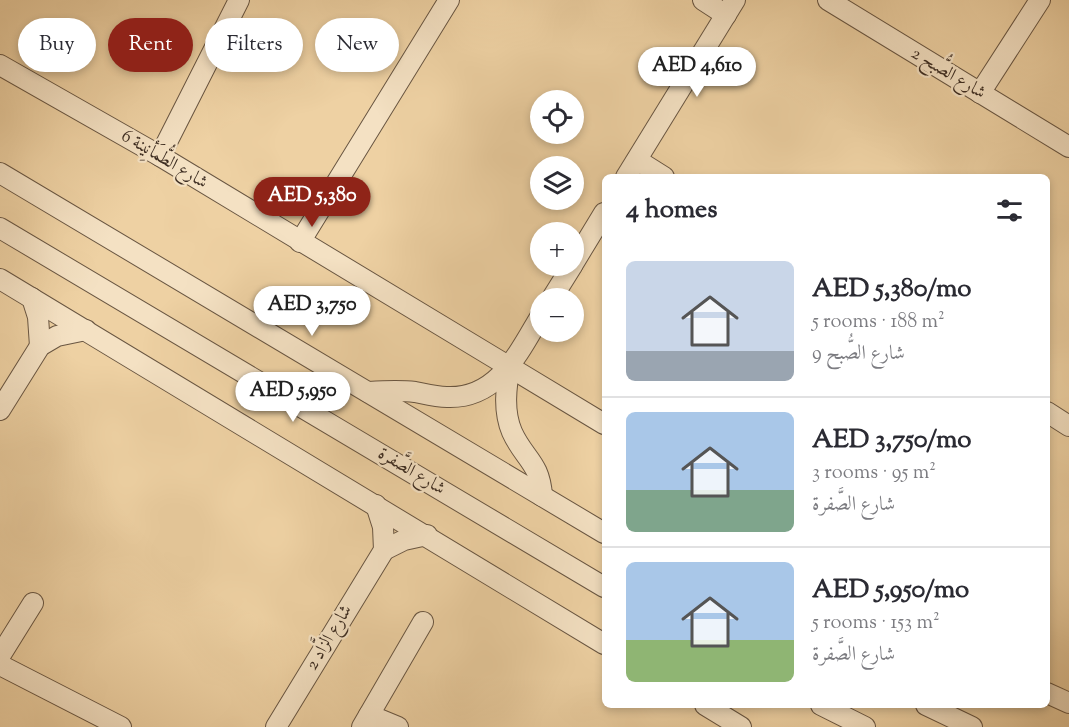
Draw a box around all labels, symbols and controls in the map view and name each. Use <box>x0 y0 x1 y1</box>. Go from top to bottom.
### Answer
chip: Buy <box>18 18 96 72</box>
chip: Rent <box>108 18 193 72</box>
chip: Filters <box>205 18 303 72</box>
chip: New <box>315 18 399 72</box>
street label: شارع الصُّبح 2 <box>905 36 994 107</box>
pin: AED 4,610 <box>628 47 766 98</box>
text: AED 4,610 <box>652 52 742 81</box>
map controls <box>530 90 584 342</box>
button: locate <box>530 90 584 144</box>
street label: شارع الطُّمَأنِينة 6 <box>116 118 216 196</box>
button: layers <box>530 156 584 210</box>
pin: AED 5,380 <box>243 177 381 228</box>
text: AED 5,380 <box>268 182 356 211</box>
text: 4 homes <box>626 192 717 229</box>
icon: filters <box>993 194 1026 227</box>
button: + <box>530 222 584 276</box>
text: AED 5,380/mo <box>812 271 972 308</box>
icon: home <box>674 285 746 357</box>
pin: AED 3,750 <box>243 286 381 337</box>
button: − <box>530 288 584 342</box>
text: AED 3,750 <box>268 291 356 320</box>
text: 5 rooms · 188 m² <box>812 308 945 337</box>
text: شارع الصُّبح 9 <box>812 340 905 369</box>
pin: AED 5,950 <box>224 372 362 423</box>
text: AED 5,950 <box>249 377 337 406</box>
text: AED 3,750/mo <box>812 422 972 459</box>
icon: home <box>674 436 746 508</box>
street label: شارع الصَّفرة <box>372 438 452 502</box>
text: 3 rooms · 95 m² <box>812 459 936 488</box>
text: شارع الصَّفرة <box>812 491 895 520</box>
text: AED 5,950/mo <box>812 572 969 609</box>
icon: home <box>674 586 746 658</box>
street label: شارع الزَّاد 2 <box>297 598 360 676</box>
text: 5 rooms · 153 m² <box>812 609 940 638</box>
text: شارع الصَّفرة <box>812 641 895 670</box>

